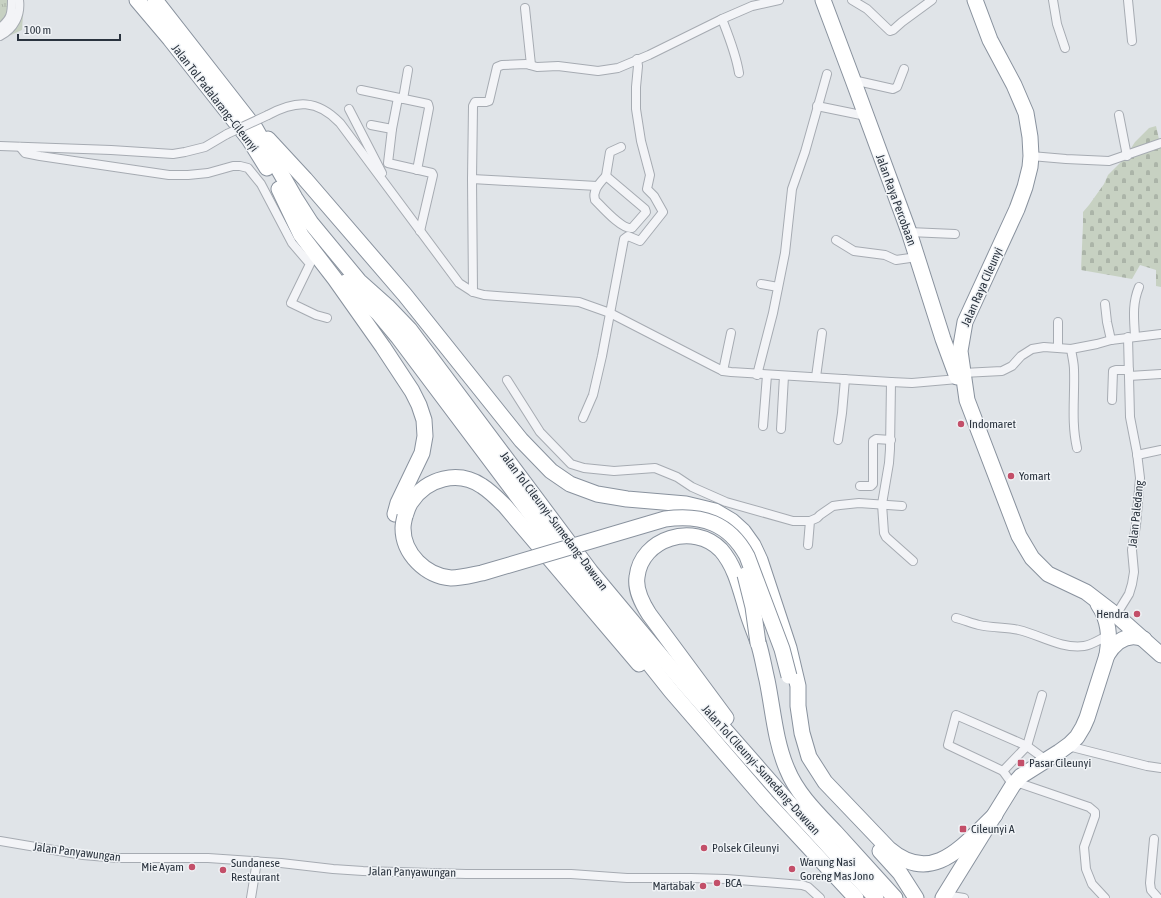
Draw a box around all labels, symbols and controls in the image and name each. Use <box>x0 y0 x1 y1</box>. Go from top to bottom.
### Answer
scale bar <box>18 16 120 42</box>
text: 100 m <box>24 23 51 37</box>
street label: Jalan Tol Padalarang–Cileunyi <box>169 41 261 155</box>
street label: Jalan Raya Percobaan <box>873 152 919 248</box>
street label: Jalan Raya Cileunyi <box>958 245 1006 329</box>
place label: Indomaret <box>969 417 1016 431</box>
marker: Indomaret <box>956 419 966 429</box>
street label: Jalan Tol Cileunyi–Sumedang–Dawuan <box>497 449 611 593</box>
place label: Yomart <box>1019 469 1051 483</box>
marker: Yomart <box>1006 471 1016 481</box>
street label: Jalan Paledang <box>1126 479 1147 548</box>
place label: Hendra <box>1096 607 1129 621</box>
marker: Hendra <box>1132 609 1142 619</box>
street label: Jalan Tol Cileunyi–Sumedang–Dawuan <box>699 702 823 838</box>
place label: Pasar Cileunyi <box>1029 756 1091 770</box>
marker: Pasar Cileunyi <box>1016 758 1026 768</box>
place label: Cileunyi A <box>971 822 1015 836</box>
marker: Cileunyi A <box>958 824 968 834</box>
street label: Jalan Panyawungan <box>32 840 122 864</box>
place label: Polsek Cileunyi <box>712 841 779 855</box>
marker: Polsek Cileunyi <box>699 843 709 853</box>
place label: Warung Nasi Goreng Mas Jono <box>800 855 874 883</box>
place label: Sundanese Restaurant <box>231 856 280 884</box>
place label: Mie Ayam <box>141 860 184 874</box>
marker: Mie Ayam <box>187 862 197 872</box>
street label: Jalan Panyawungan <box>368 864 456 880</box>
marker: Warung Nasi Goreng Mas Jono <box>787 864 797 874</box>
marker: Sundanese Restaurant <box>218 865 228 875</box>
place label: BCA <box>725 876 742 890</box>
marker: BCA <box>712 878 722 888</box>
place label: Martabak <box>652 879 696 893</box>
marker: Martabak <box>698 881 708 891</box>

